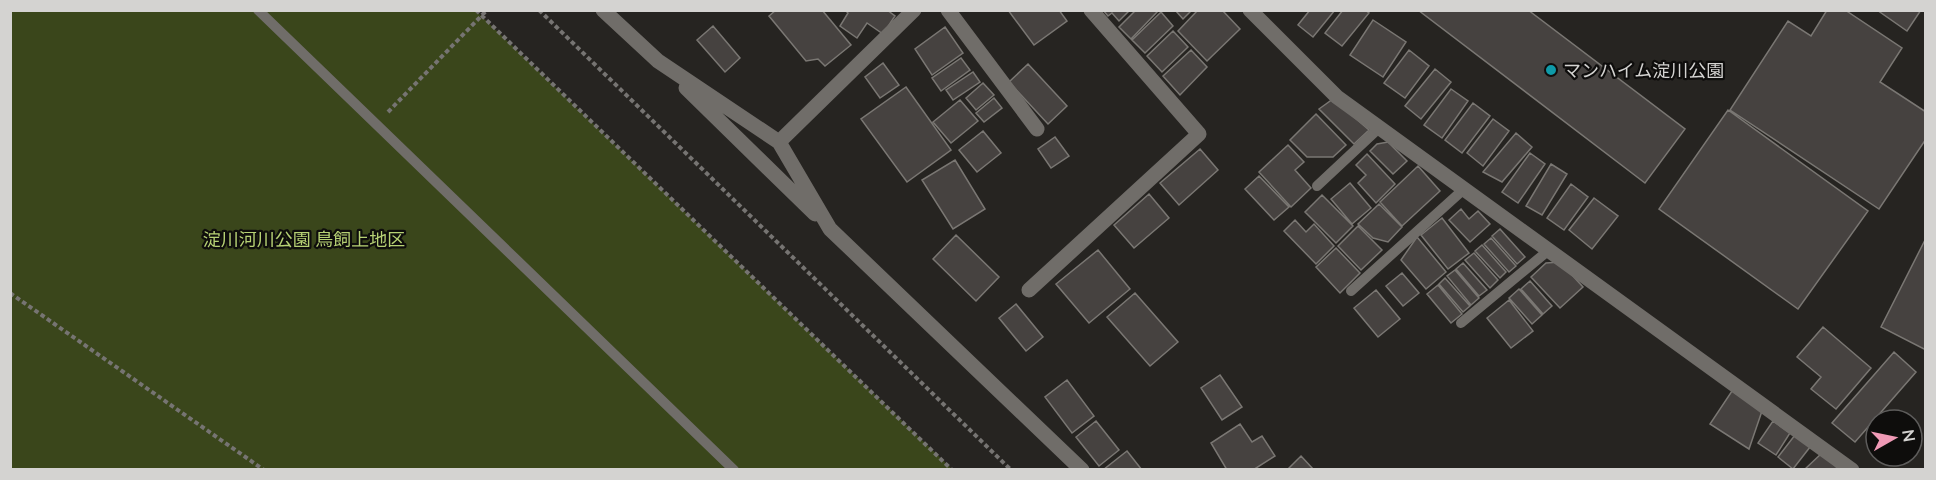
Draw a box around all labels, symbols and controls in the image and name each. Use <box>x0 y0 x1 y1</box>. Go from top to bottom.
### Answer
place label: マンハイム淀川公園 <box>1563 59 1724 81</box>
marker: マンハイム淀川公園 <box>1544 63 1558 77</box>
park label: 淀川河川公園 鳥飼上地区 <box>203 228 405 250</box>
north arrow <box>1864 408 1924 468</box>
text: N <box>1899 428 1920 443</box>

